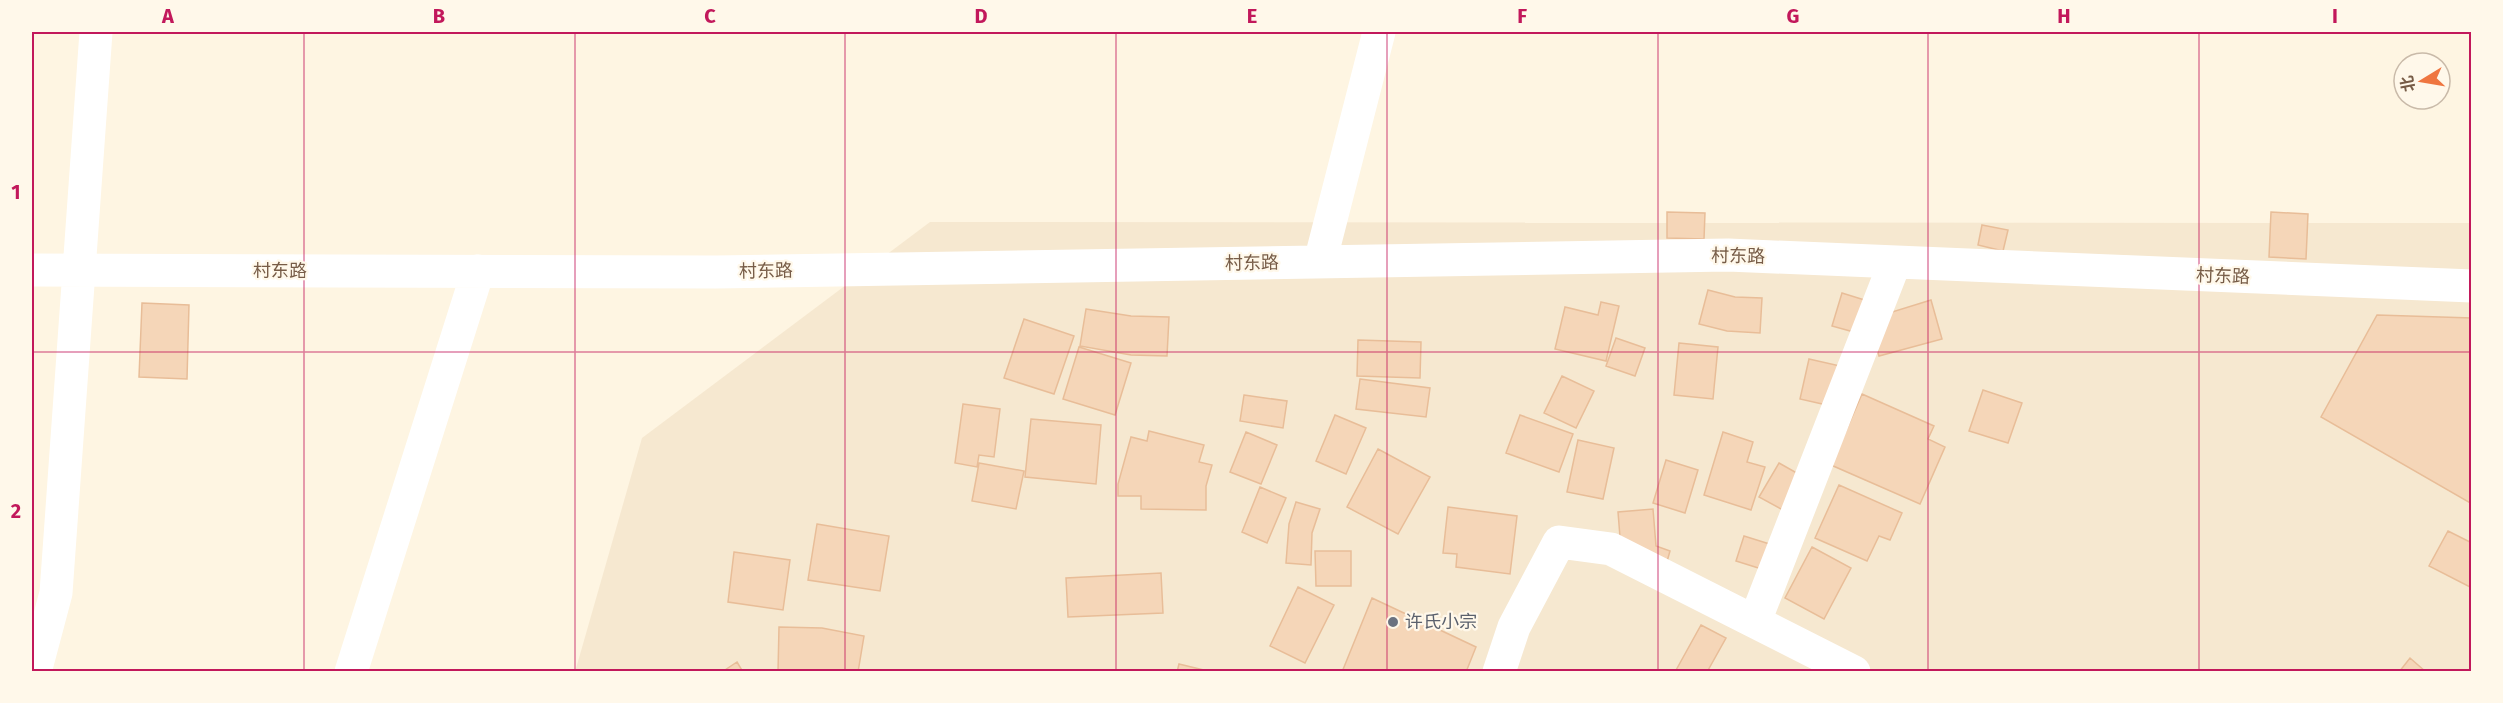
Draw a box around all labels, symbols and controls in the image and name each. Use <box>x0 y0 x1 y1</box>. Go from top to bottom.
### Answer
text: A <box>161 4 175 28</box>
text: B <box>433 4 445 28</box>
text: C <box>704 4 716 28</box>
text: D <box>974 4 988 28</box>
text: E <box>1247 4 1257 28</box>
text: F <box>1517 4 1527 28</box>
text: G <box>1787 4 1799 28</box>
text: H <box>2057 4 2071 28</box>
text: I <box>2332 4 2338 28</box>
north arrow <box>2392 51 2452 111</box>
text: 北 <box>2397 74 2419 93</box>
text: 1 <box>11 180 21 204</box>
street label: 村东路 <box>1711 245 1765 267</box>
street label: 村东路 <box>1225 252 1279 274</box>
street label: 村东路 <box>253 260 307 282</box>
street label: 村东路 <box>739 260 793 282</box>
street label: 村东路 <box>2196 264 2250 288</box>
text: 2 <box>11 499 21 523</box>
place label: 许氏小宗 <box>1405 611 1477 633</box>
marker: 许氏小宗 <box>1386 615 1400 629</box>

